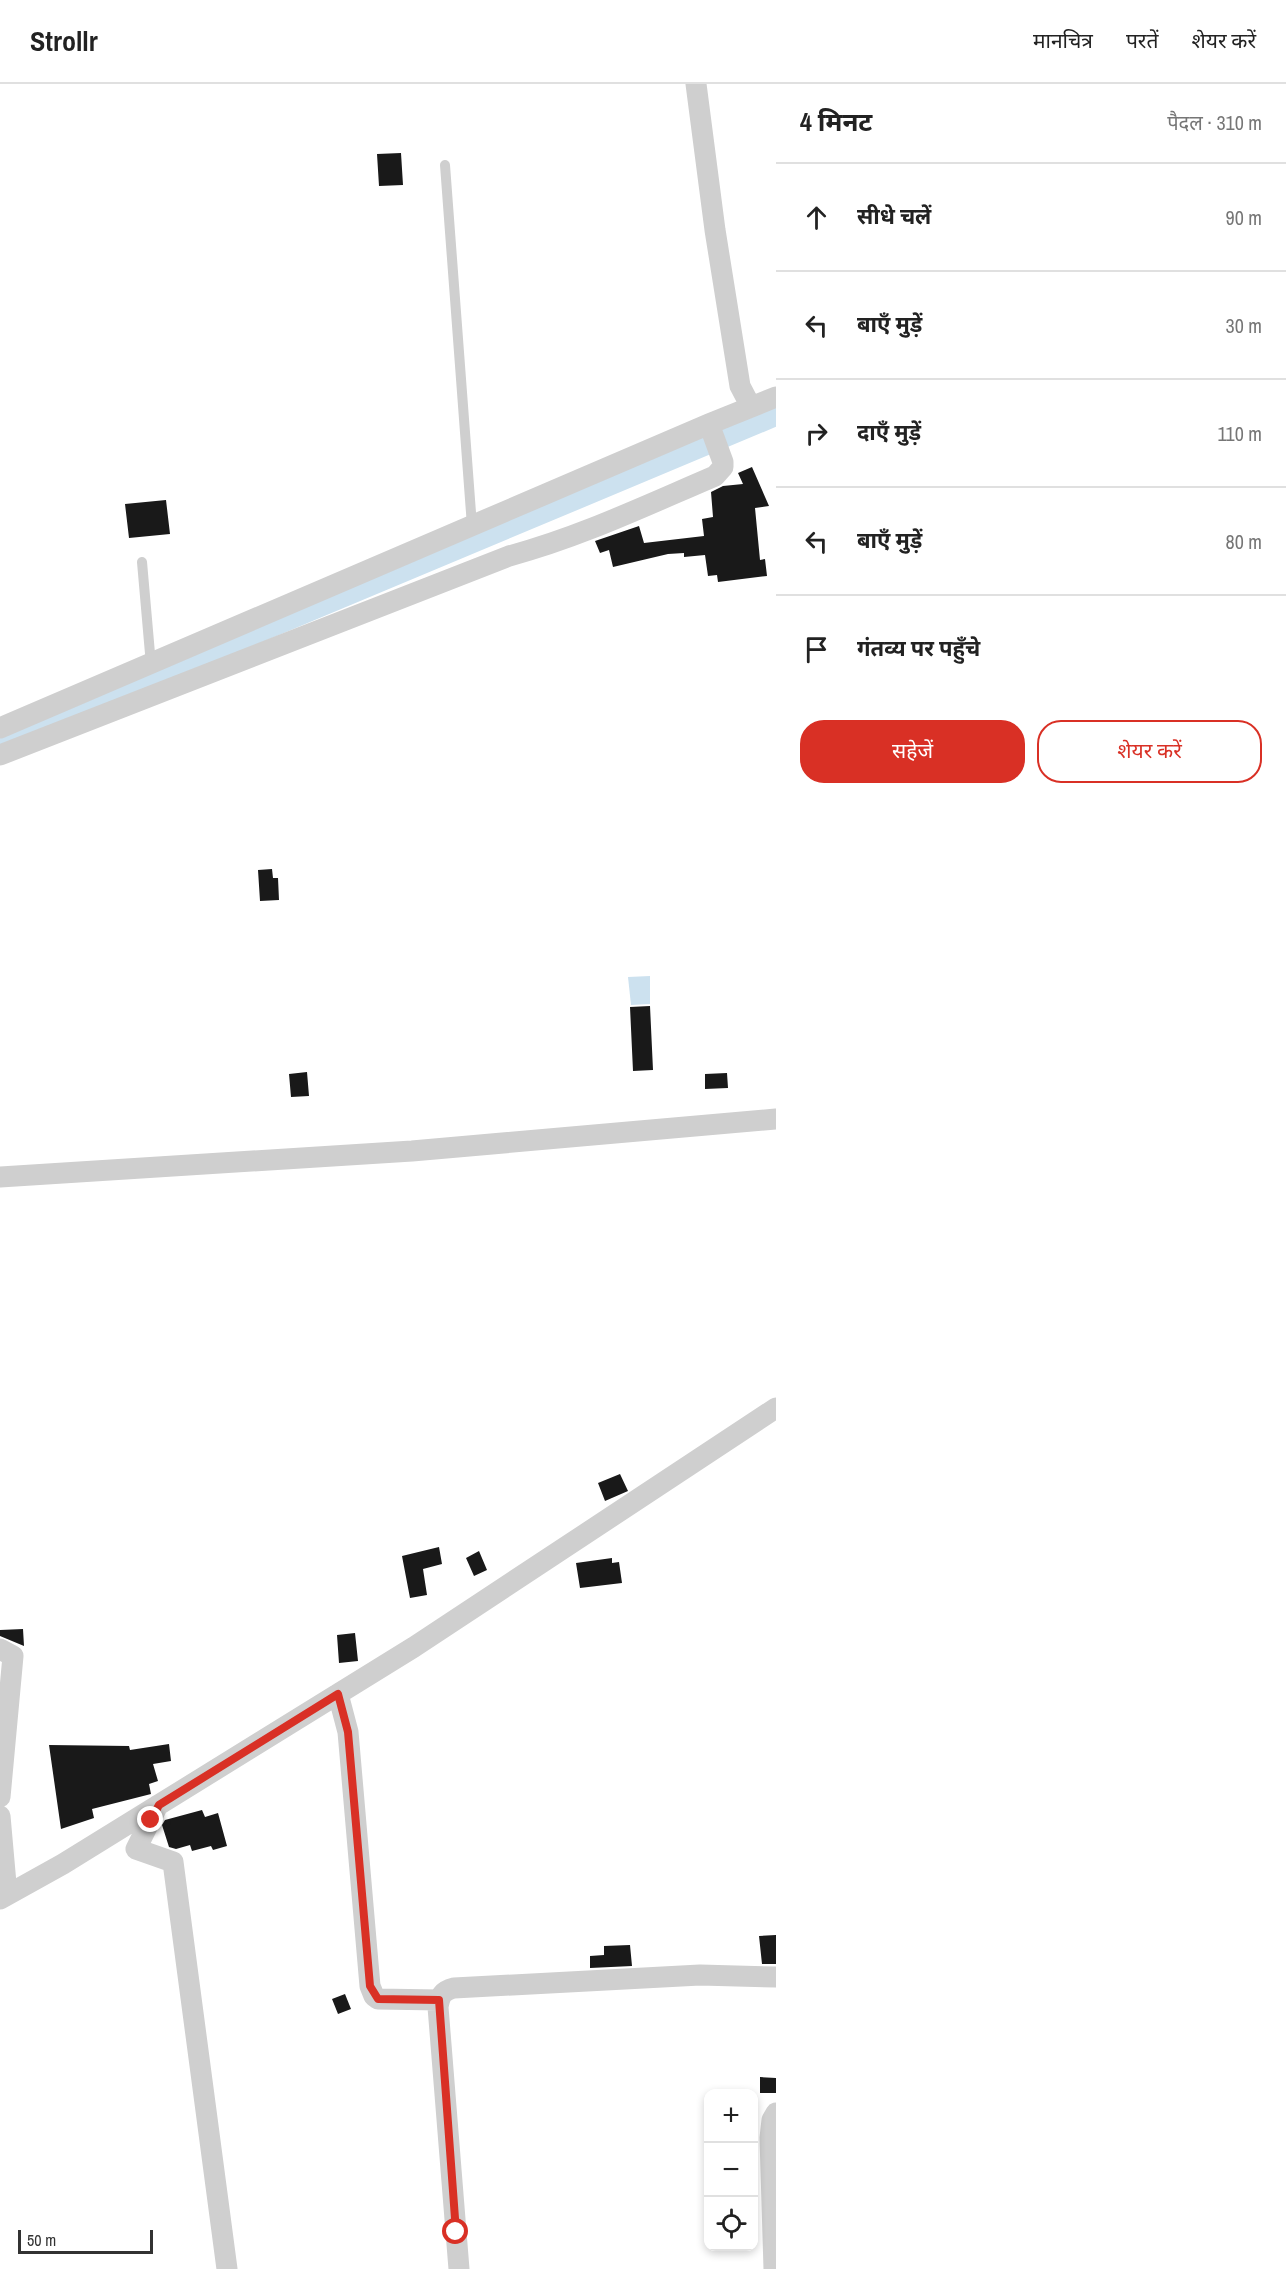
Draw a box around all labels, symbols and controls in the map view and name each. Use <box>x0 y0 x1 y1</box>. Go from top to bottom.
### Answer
text: Strollr <box>30 22 98 60</box>
text: मानचित्र <box>1033 26 1093 55</box>
text: परतें <box>1126 26 1158 55</box>
text: शेयर करें <box>1191 26 1256 55</box>
text: 4 मिनट <box>800 104 872 139</box>
text: पैदल · 310 m <box>1167 109 1262 136</box>
icon: ahead <box>800 201 833 234</box>
text: सीधे चलें <box>857 201 931 231</box>
text: 90 m <box>1226 204 1262 231</box>
icon: left <box>800 309 833 342</box>
text: बाएँ मुड़ें <box>857 309 922 339</box>
text: 30 m <box>1226 312 1262 339</box>
icon: right <box>800 417 833 450</box>
text: दाएँ मुड़ें <box>857 417 921 447</box>
text: 110 m <box>1218 420 1262 447</box>
icon: left <box>800 525 833 558</box>
text: बाएँ मुड़ें <box>857 525 922 555</box>
text: 80 m <box>1226 528 1262 555</box>
icon: arrive <box>800 633 833 666</box>
text: गंतव्य पर पहुँचे <box>857 633 980 663</box>
button: सहेजें <box>800 720 1025 783</box>
button: शेयर करें <box>1037 720 1262 783</box>
route end <box>137 1806 163 1832</box>
map controls <box>704 2089 758 2251</box>
button: + <box>704 2089 758 2143</box>
button: − <box>704 2143 758 2197</box>
button: locate <box>704 2197 758 2251</box>
route start <box>442 2218 468 2244</box>
scale bar <box>18 2227 153 2254</box>
text: 50 m <box>27 2229 56 2251</box>

